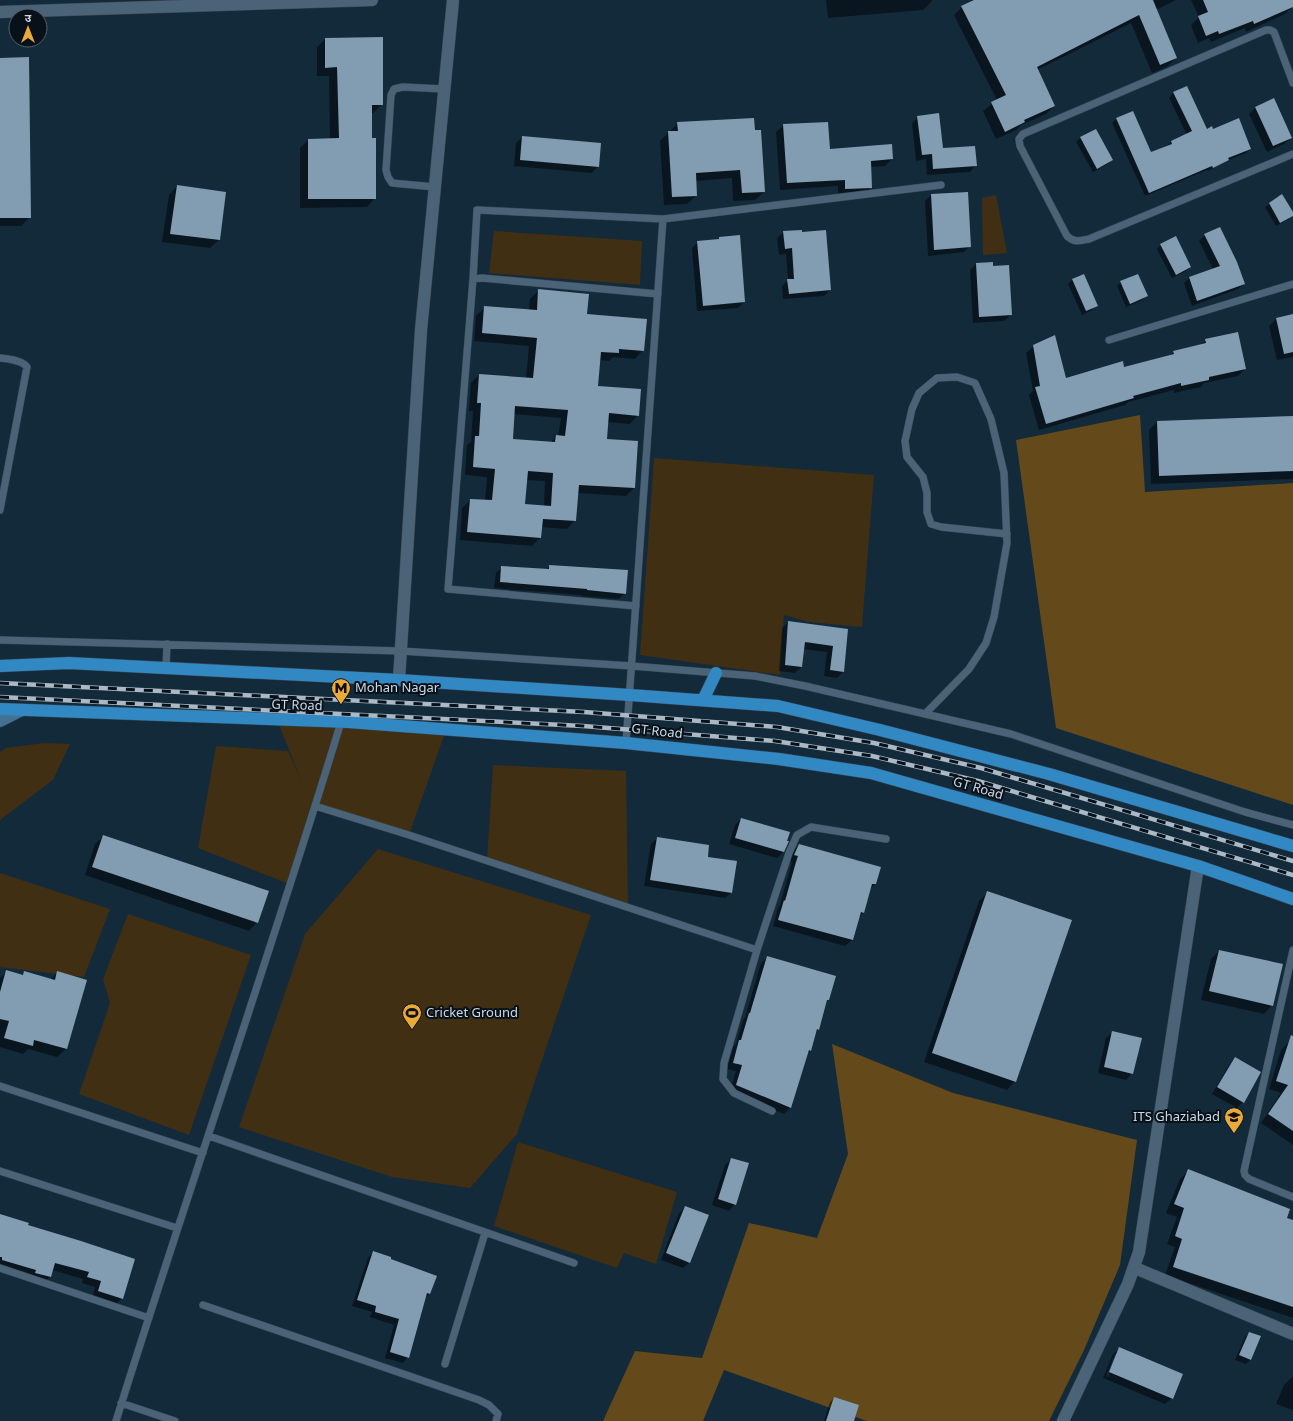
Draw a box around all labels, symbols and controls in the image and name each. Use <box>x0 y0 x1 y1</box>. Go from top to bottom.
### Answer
north arrow <box>8 8 48 48</box>
text: उ <box>25 12 32 26</box>
metro station icon: Mohan Nagar <box>330 677 352 705</box>
place label: Mohan Nagar <box>355 680 440 697</box>
street label: GT Road <box>271 697 323 715</box>
street label: GT Road <box>631 721 683 743</box>
street label: GT Road <box>951 774 1005 804</box>
sports icon: Cricket Ground <box>401 1002 423 1030</box>
place label: Cricket Ground <box>426 1005 518 1022</box>
school or university icon: ITS Ghaziabad <box>1223 1106 1245 1134</box>
place label: ITS Ghaziabad <box>1133 1109 1220 1126</box>

